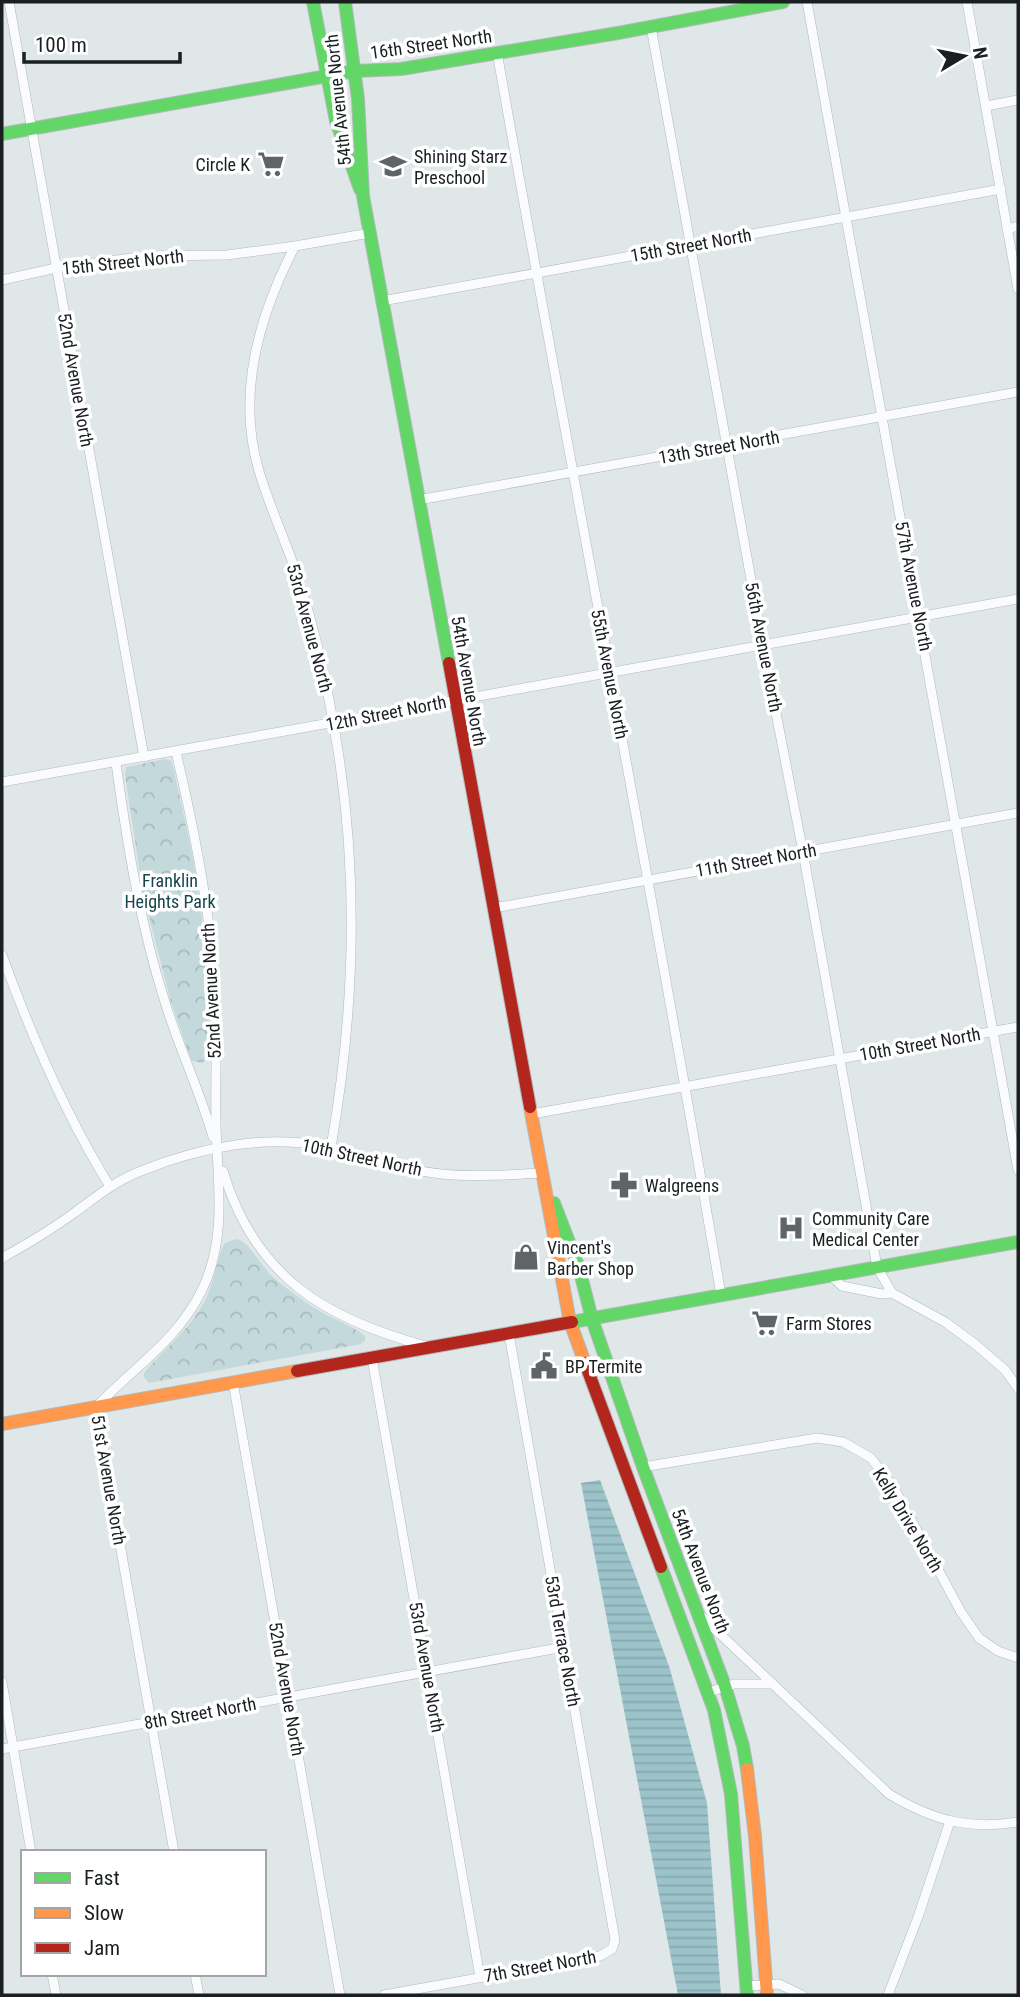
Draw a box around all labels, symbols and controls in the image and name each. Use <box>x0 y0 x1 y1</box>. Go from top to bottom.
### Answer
scale bar <box>24 21 180 65</box>
north arrow <box>929 21 999 91</box>
street label: 16th Street North <box>369 25 493 63</box>
text: 100 m <box>35 33 87 57</box>
street label: 54th Avenue North <box>321 33 355 167</box>
text: N <box>968 45 993 61</box>
place label: Shining Starz Preschool <box>414 146 508 188</box>
supermarket icon: Circle K <box>256 149 286 179</box>
school or university icon: Shining Starz Preschool <box>378 151 408 181</box>
place label: Circle K <box>196 154 250 175</box>
street label: 15th Street North <box>629 224 753 266</box>
street label: 15th Street North <box>61 245 185 279</box>
street label: 52nd Avenue North <box>54 311 98 449</box>
street label: 13th Street North <box>657 426 781 468</box>
street label: 57th Avenue North <box>891 519 937 653</box>
street label: 53rd Avenue North <box>283 561 337 695</box>
street label: 56th Avenue North <box>741 580 787 714</box>
street label: 55th Avenue North <box>587 607 633 741</box>
street label: 54th Avenue North <box>447 614 491 748</box>
street label: 12th Street North <box>324 691 448 735</box>
street label: 11th Street North <box>694 839 818 881</box>
park label: Franklin Heights Park <box>124 870 216 912</box>
street label: 52nd Avenue North <box>197 923 225 1059</box>
street label: 10th Street North <box>858 1023 982 1065</box>
street label: 10th Street North <box>300 1134 424 1180</box>
pharmacy icon: Walgreens <box>609 1170 639 1200</box>
place label: Walgreens <box>645 1175 719 1196</box>
place label: Community Care Medical Center <box>812 1208 929 1250</box>
hospital icon: Community Care Medical Center <box>776 1213 806 1243</box>
place label: Vincent's Barber Shop <box>547 1237 634 1279</box>
shop icon: Vincent's Barber Shop <box>511 1242 541 1272</box>
supermarket icon: Farm Stores <box>750 1308 780 1338</box>
place label: Farm Stores <box>786 1313 872 1334</box>
public building icon: BP Termite <box>529 1351 559 1381</box>
place label: BP Termite <box>565 1356 642 1377</box>
street label: 51st Avenue North <box>87 1413 131 1547</box>
street label: Kelly Drive North <box>869 1464 947 1576</box>
street label: 54th Avenue North <box>668 1506 734 1636</box>
street label: 53rd Terrace North <box>541 1574 585 1708</box>
street label: 53rd Avenue North <box>405 1600 449 1734</box>
street label: 52nd Avenue North <box>265 1620 309 1758</box>
street label: 8th Street North <box>142 1693 258 1733</box>
legend <box>21 1850 266 1976</box>
text: Fast <box>84 1866 120 1890</box>
text: Slow <box>84 1901 124 1925</box>
text: Jam <box>84 1936 120 1960</box>
street label: 7th Street North <box>482 1946 598 1986</box>

